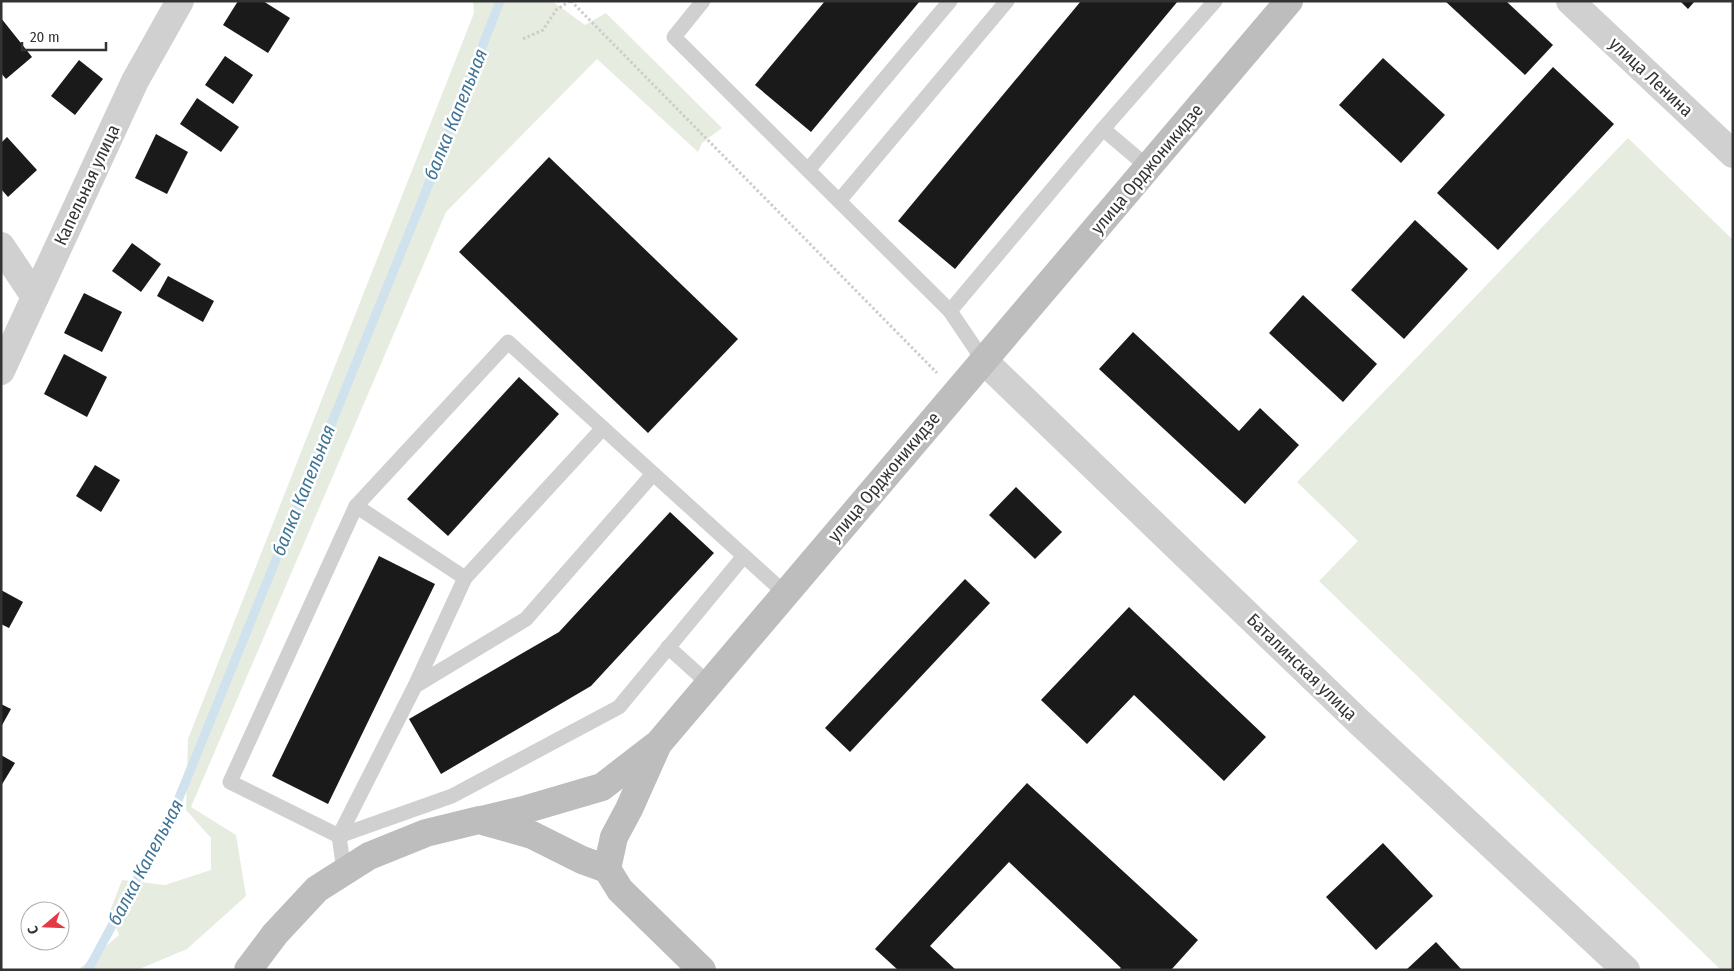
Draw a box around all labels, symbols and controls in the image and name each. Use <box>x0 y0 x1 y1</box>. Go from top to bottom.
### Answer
scale bar <box>22 20 106 52</box>
text: 20 m <box>30 28 60 46</box>
street label: улица Ленина <box>1605 33 1698 121</box>
water label: балка Капельная <box>419 45 492 183</box>
street label: улица Орджоникидзе <box>1086 99 1208 239</box>
street label: Капельная улица <box>49 121 125 249</box>
street label: улица Орджоникидзе <box>823 407 945 547</box>
water label: балка Капельная <box>267 421 340 559</box>
street label: Баталинская улица <box>1242 609 1362 725</box>
water label: балка Капельная <box>103 795 188 929</box>
north arrow <box>20 901 70 951</box>
text: С <box>24 923 42 936</box>

